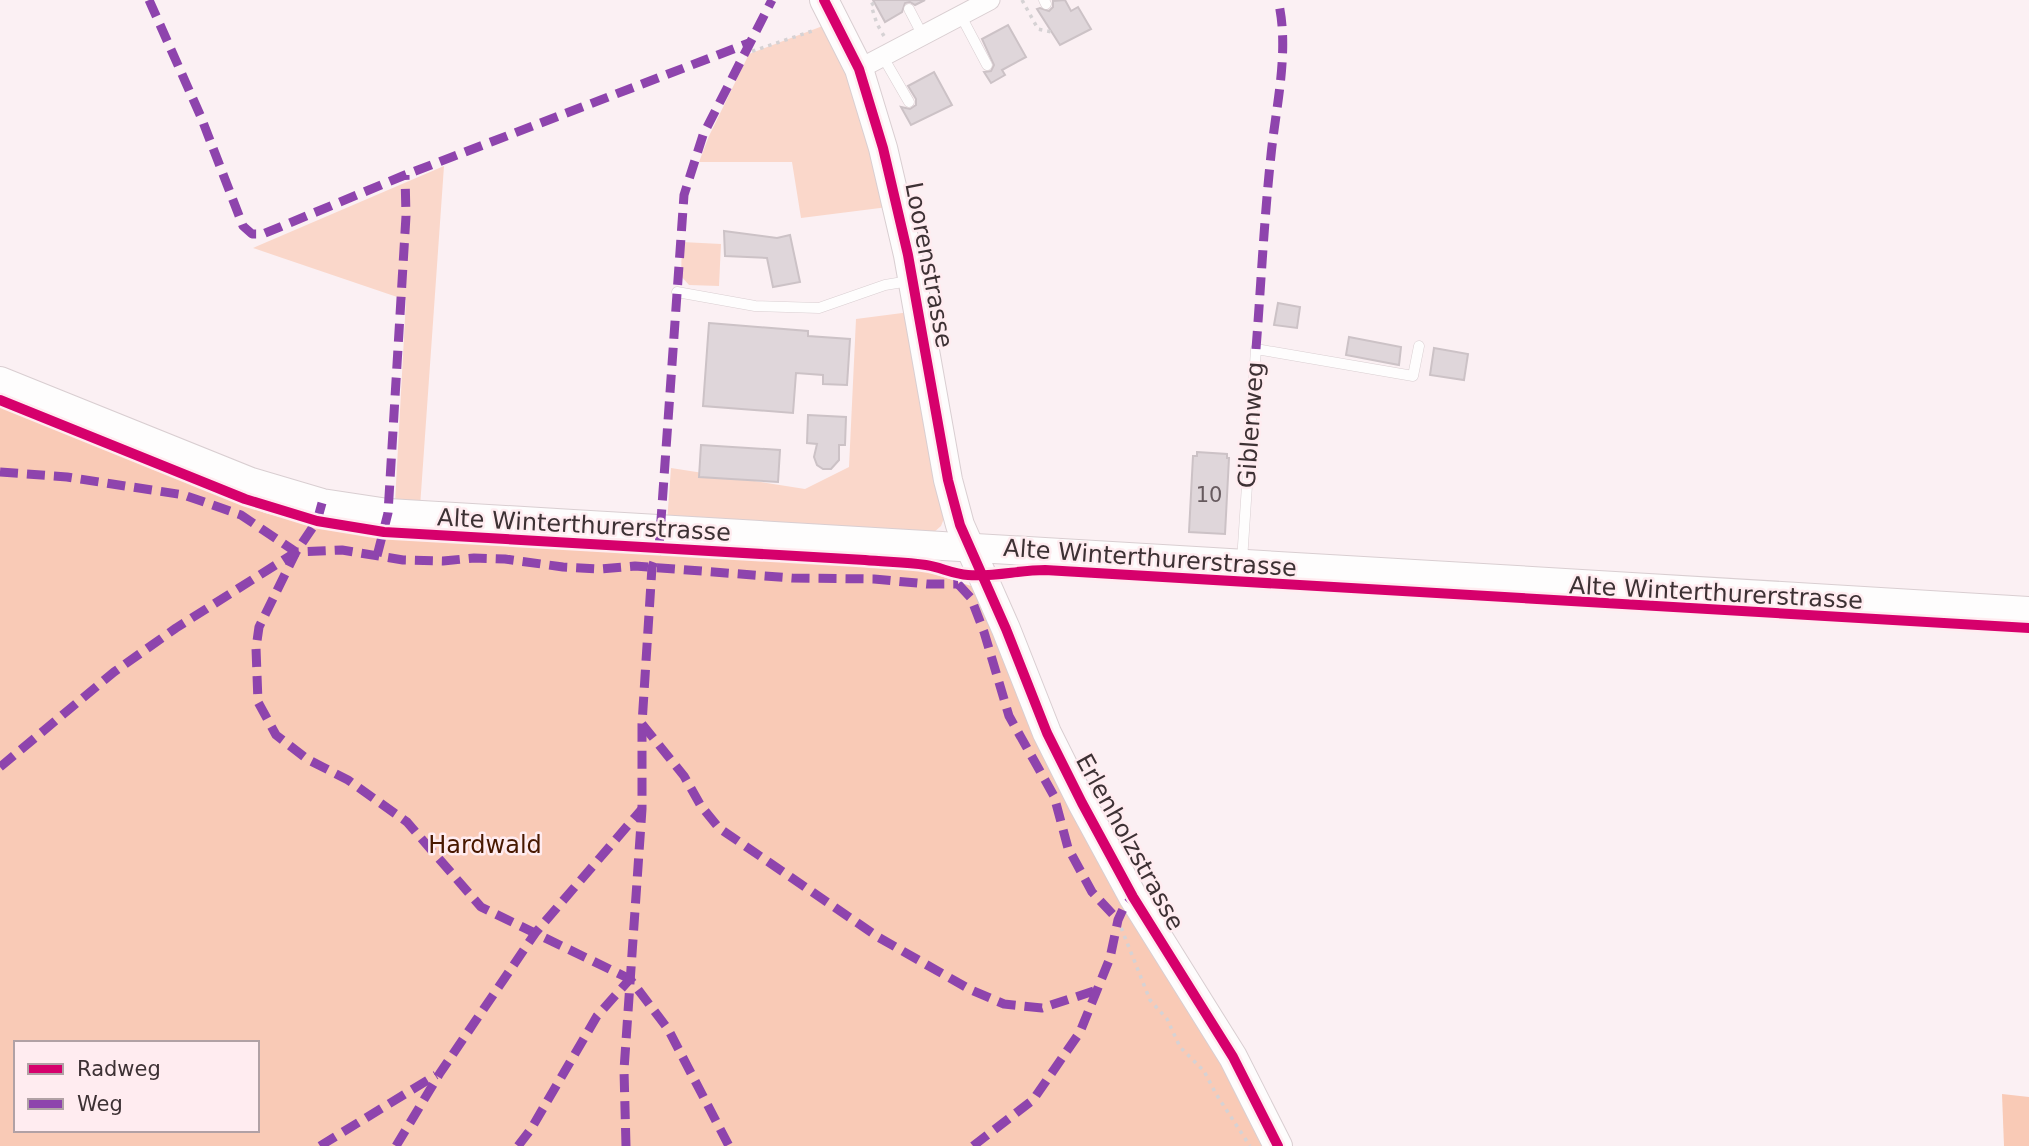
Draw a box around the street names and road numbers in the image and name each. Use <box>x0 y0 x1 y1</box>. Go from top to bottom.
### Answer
street label: Loorenstrasse <box>899 180 959 350</box>
street label: Giblenweg <box>1233 361 1269 489</box>
street label: Alte Winterthurerstrasse <box>436 503 732 547</box>
street label: Alte Winterthurerstrasse <box>1002 534 1298 582</box>
street label: Alte Winterthurerstrasse <box>1568 571 1864 615</box>
street label: Erlenholzstrasse <box>1070 749 1190 935</box>

